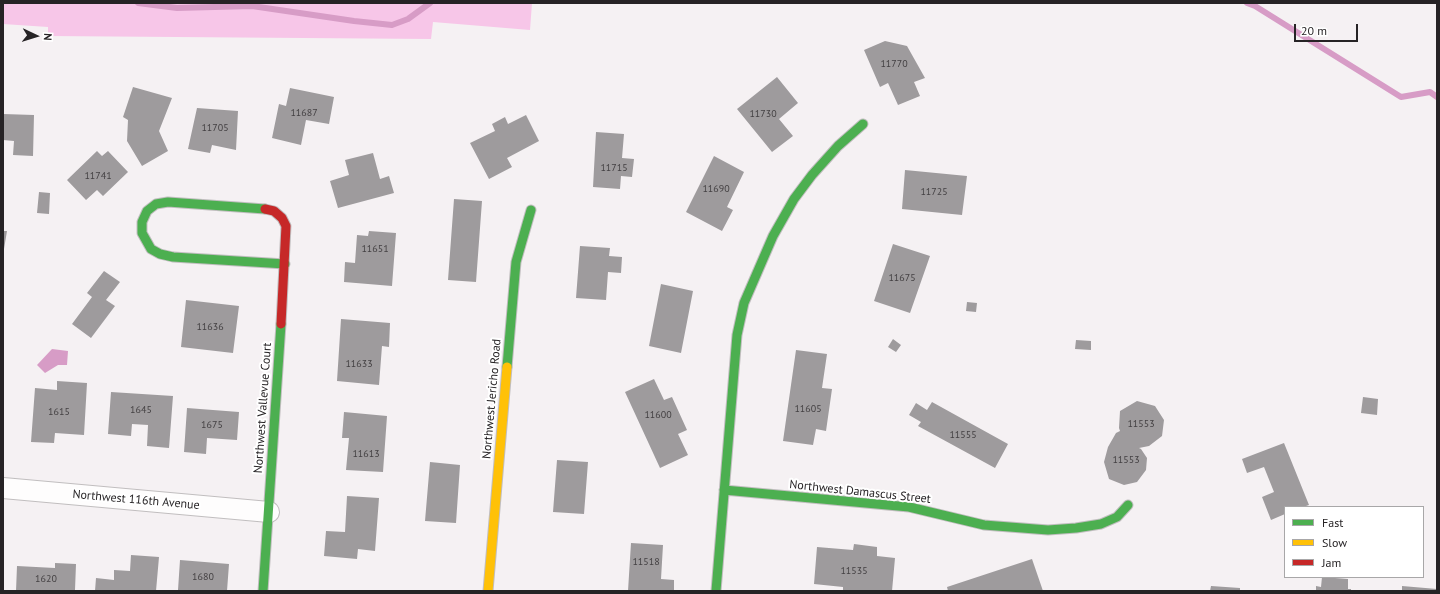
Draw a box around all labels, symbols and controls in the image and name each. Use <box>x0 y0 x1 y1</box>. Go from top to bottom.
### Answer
north arrow <box>16 16 56 56</box>
scale bar <box>1296 16 1360 42</box>
text: 20 m <box>1301 23 1327 38</box>
text: N <box>41 33 55 41</box>
house number: 11770 <box>880 58 908 70</box>
house number: 11687 <box>290 107 318 119</box>
house number: 11730 <box>749 108 777 120</box>
house number: 11705 <box>201 122 229 134</box>
house number: 11715 <box>600 162 628 174</box>
house number: 11741 <box>84 170 112 182</box>
house number: 11690 <box>702 183 730 195</box>
house number: 11725 <box>920 186 948 198</box>
house number: 11651 <box>361 243 389 255</box>
house number: 11675 <box>888 272 916 284</box>
house number: 11636 <box>196 321 224 333</box>
street label: Northwest Jericho Road <box>480 338 504 460</box>
street label: Northwest Vallevue Court <box>251 342 275 474</box>
house number: 11633 <box>345 358 373 370</box>
house number: 11605 <box>794 403 822 415</box>
house number: 1645 <box>130 404 152 416</box>
house number: 1615 <box>48 406 70 418</box>
house number: 11600 <box>644 409 672 421</box>
house number: 11553 <box>1127 418 1155 430</box>
house number: 1675 <box>201 419 223 431</box>
house number: 11555 <box>949 429 977 441</box>
house number: 11613 <box>352 448 380 460</box>
house number: 11553 <box>1112 454 1140 466</box>
street label: Northwest Damascus Street <box>789 477 931 507</box>
street label: Northwest 116th Avenue <box>72 487 200 513</box>
legend <box>1284 506 1424 578</box>
text: Fast <box>1322 515 1343 530</box>
text: Slow <box>1322 535 1347 550</box>
text: Jam <box>1322 555 1341 570</box>
house number: 11518 <box>632 556 660 568</box>
house number: 11535 <box>840 565 868 577</box>
house number: 1680 <box>192 571 214 583</box>
house number: 1620 <box>35 573 57 585</box>

